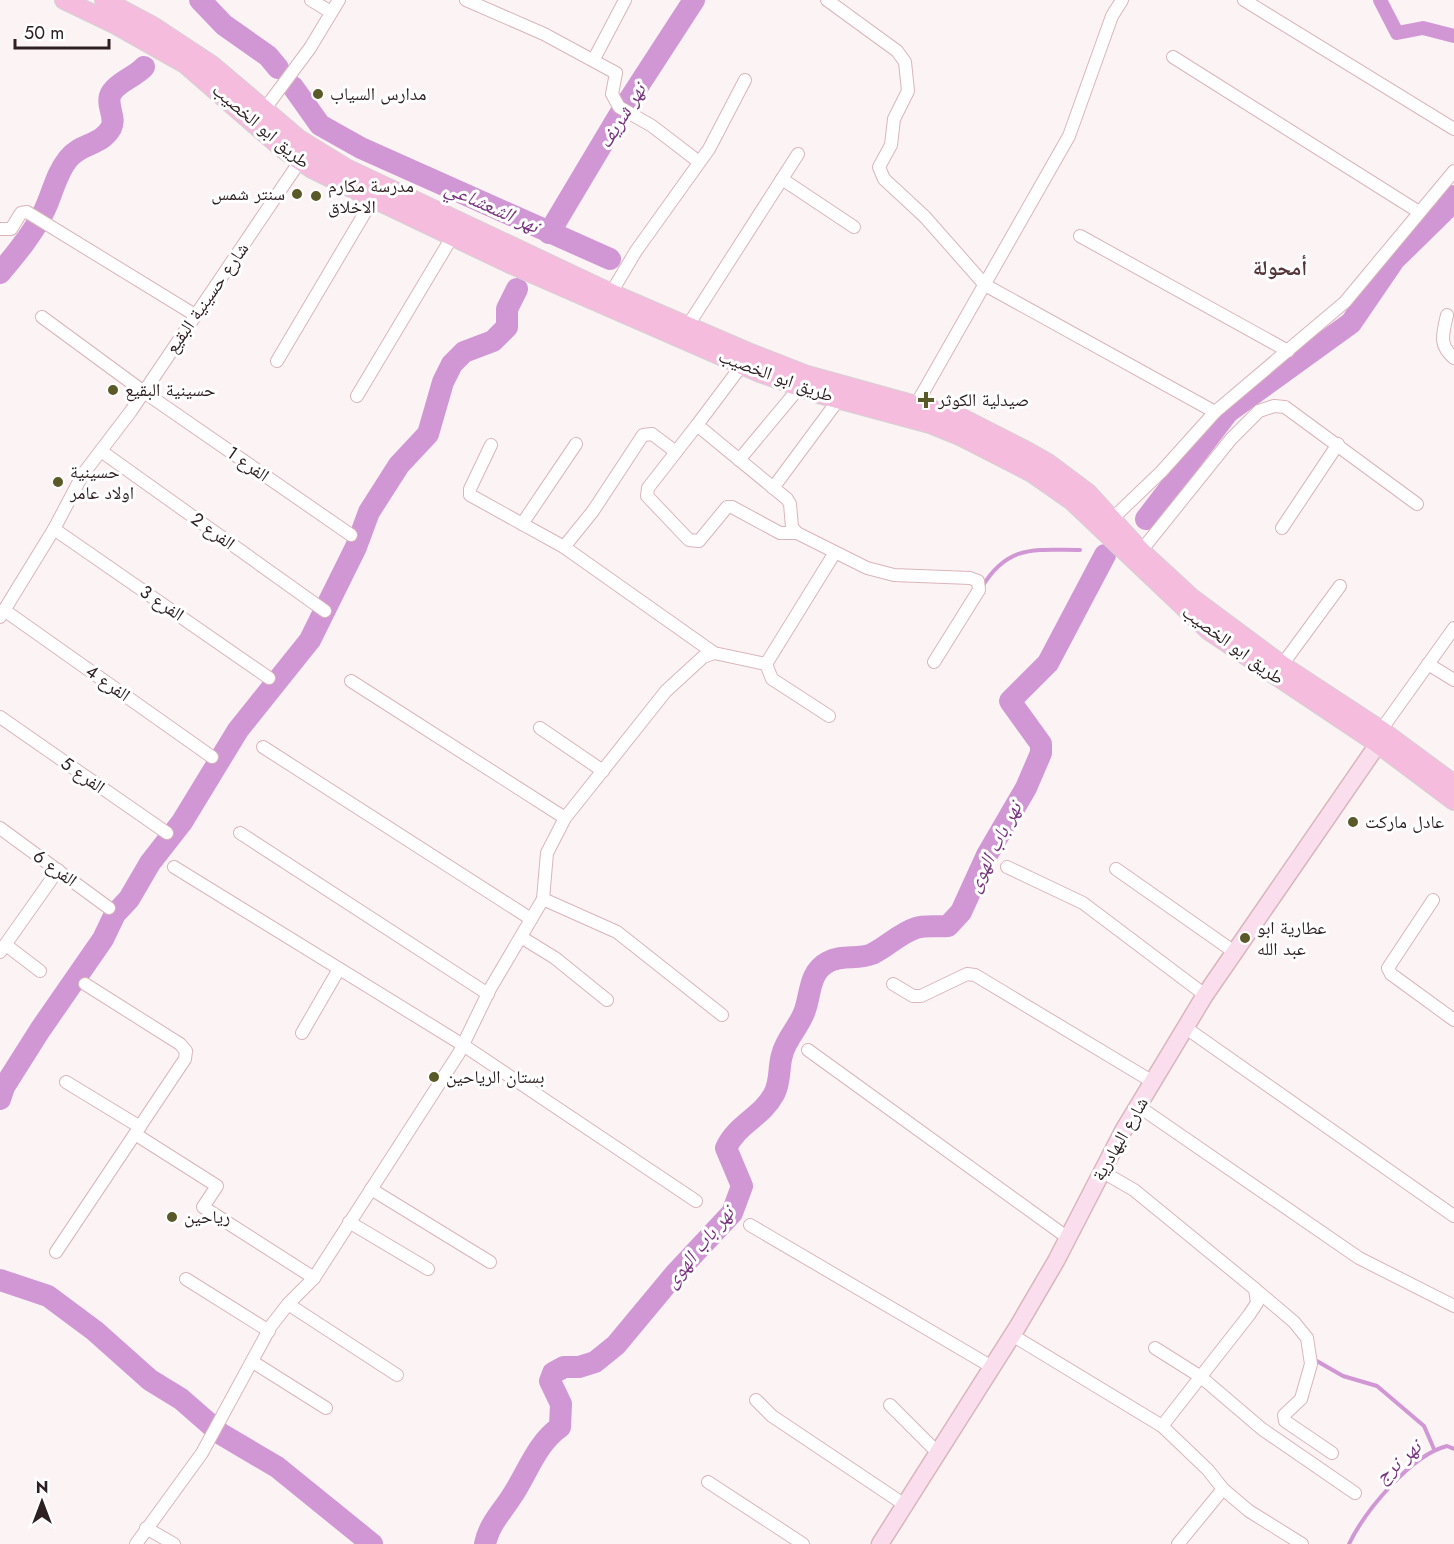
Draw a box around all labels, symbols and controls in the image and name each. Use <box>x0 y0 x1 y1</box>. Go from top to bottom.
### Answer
scale bar <box>15 12 110 50</box>
text: 50 m <box>24 20 64 46</box>
water label: نهر شريف <box>591 76 655 154</box>
street label: طريق ابو الخصيب <box>206 77 316 175</box>
place label: مدارس السياب <box>330 81 427 107</box>
marker: مدارس السياب <box>311 87 325 101</box>
place label: مدرسة مكارم الاخلاق <box>328 173 414 220</box>
water label: نهر الشعشاعي <box>440 173 546 243</box>
place label: سنتر شمس <box>211 181 285 207</box>
marker: سنتر شمس <box>290 187 304 201</box>
marker: مدرسة مكارم الاخلاق <box>309 189 323 203</box>
street label: شارع حسينية البقيع <box>159 237 255 359</box>
district label: أمحولة <box>1253 253 1307 283</box>
street label: طريق ابو الخصيب <box>715 343 837 409</box>
place label: حسينية البقيع <box>125 377 216 403</box>
marker: حسينية البقيع <box>106 383 120 397</box>
place label: صيدلية الكوثر <box>937 387 1029 413</box>
marker: صيدلية الكوثر <box>919 393 933 407</box>
street label: الفرع 1 <box>221 440 275 488</box>
place label: حسينية اولاد عامر <box>69 459 134 506</box>
marker: حسينية اولاد عامر <box>51 475 65 489</box>
street label: الفرع 2 <box>186 506 240 556</box>
street label: الفرع 3 <box>135 579 189 627</box>
street label: طريق ابو الخصيب <box>1177 599 1289 691</box>
street label: الفرع 4 <box>80 658 136 708</box>
street label: الفرع 5 <box>56 750 110 800</box>
water label: نهر باب الهوى <box>959 794 1030 897</box>
place label: عادل ماركت <box>1365 809 1444 835</box>
marker: عادل ماركت <box>1346 815 1360 829</box>
street label: الفرع 6 <box>28 843 82 893</box>
place label: عطارية ابو عبد الله <box>1257 915 1326 962</box>
marker: عطارية ابو عبد الله <box>1238 931 1252 945</box>
place label: بستان الرياحين <box>446 1064 544 1090</box>
marker: بستان الرياحين <box>427 1070 441 1084</box>
street label: شارع البهادرية <box>1085 1092 1155 1186</box>
water label: نهر باب الهوى <box>657 1198 743 1294</box>
place label: رياحين <box>184 1204 230 1230</box>
marker: رياحين <box>165 1210 179 1224</box>
water label: نهر نرج <box>1368 1431 1430 1491</box>
north arrow <box>12 1472 72 1532</box>
text: N <box>36 1476 48 1499</box>

